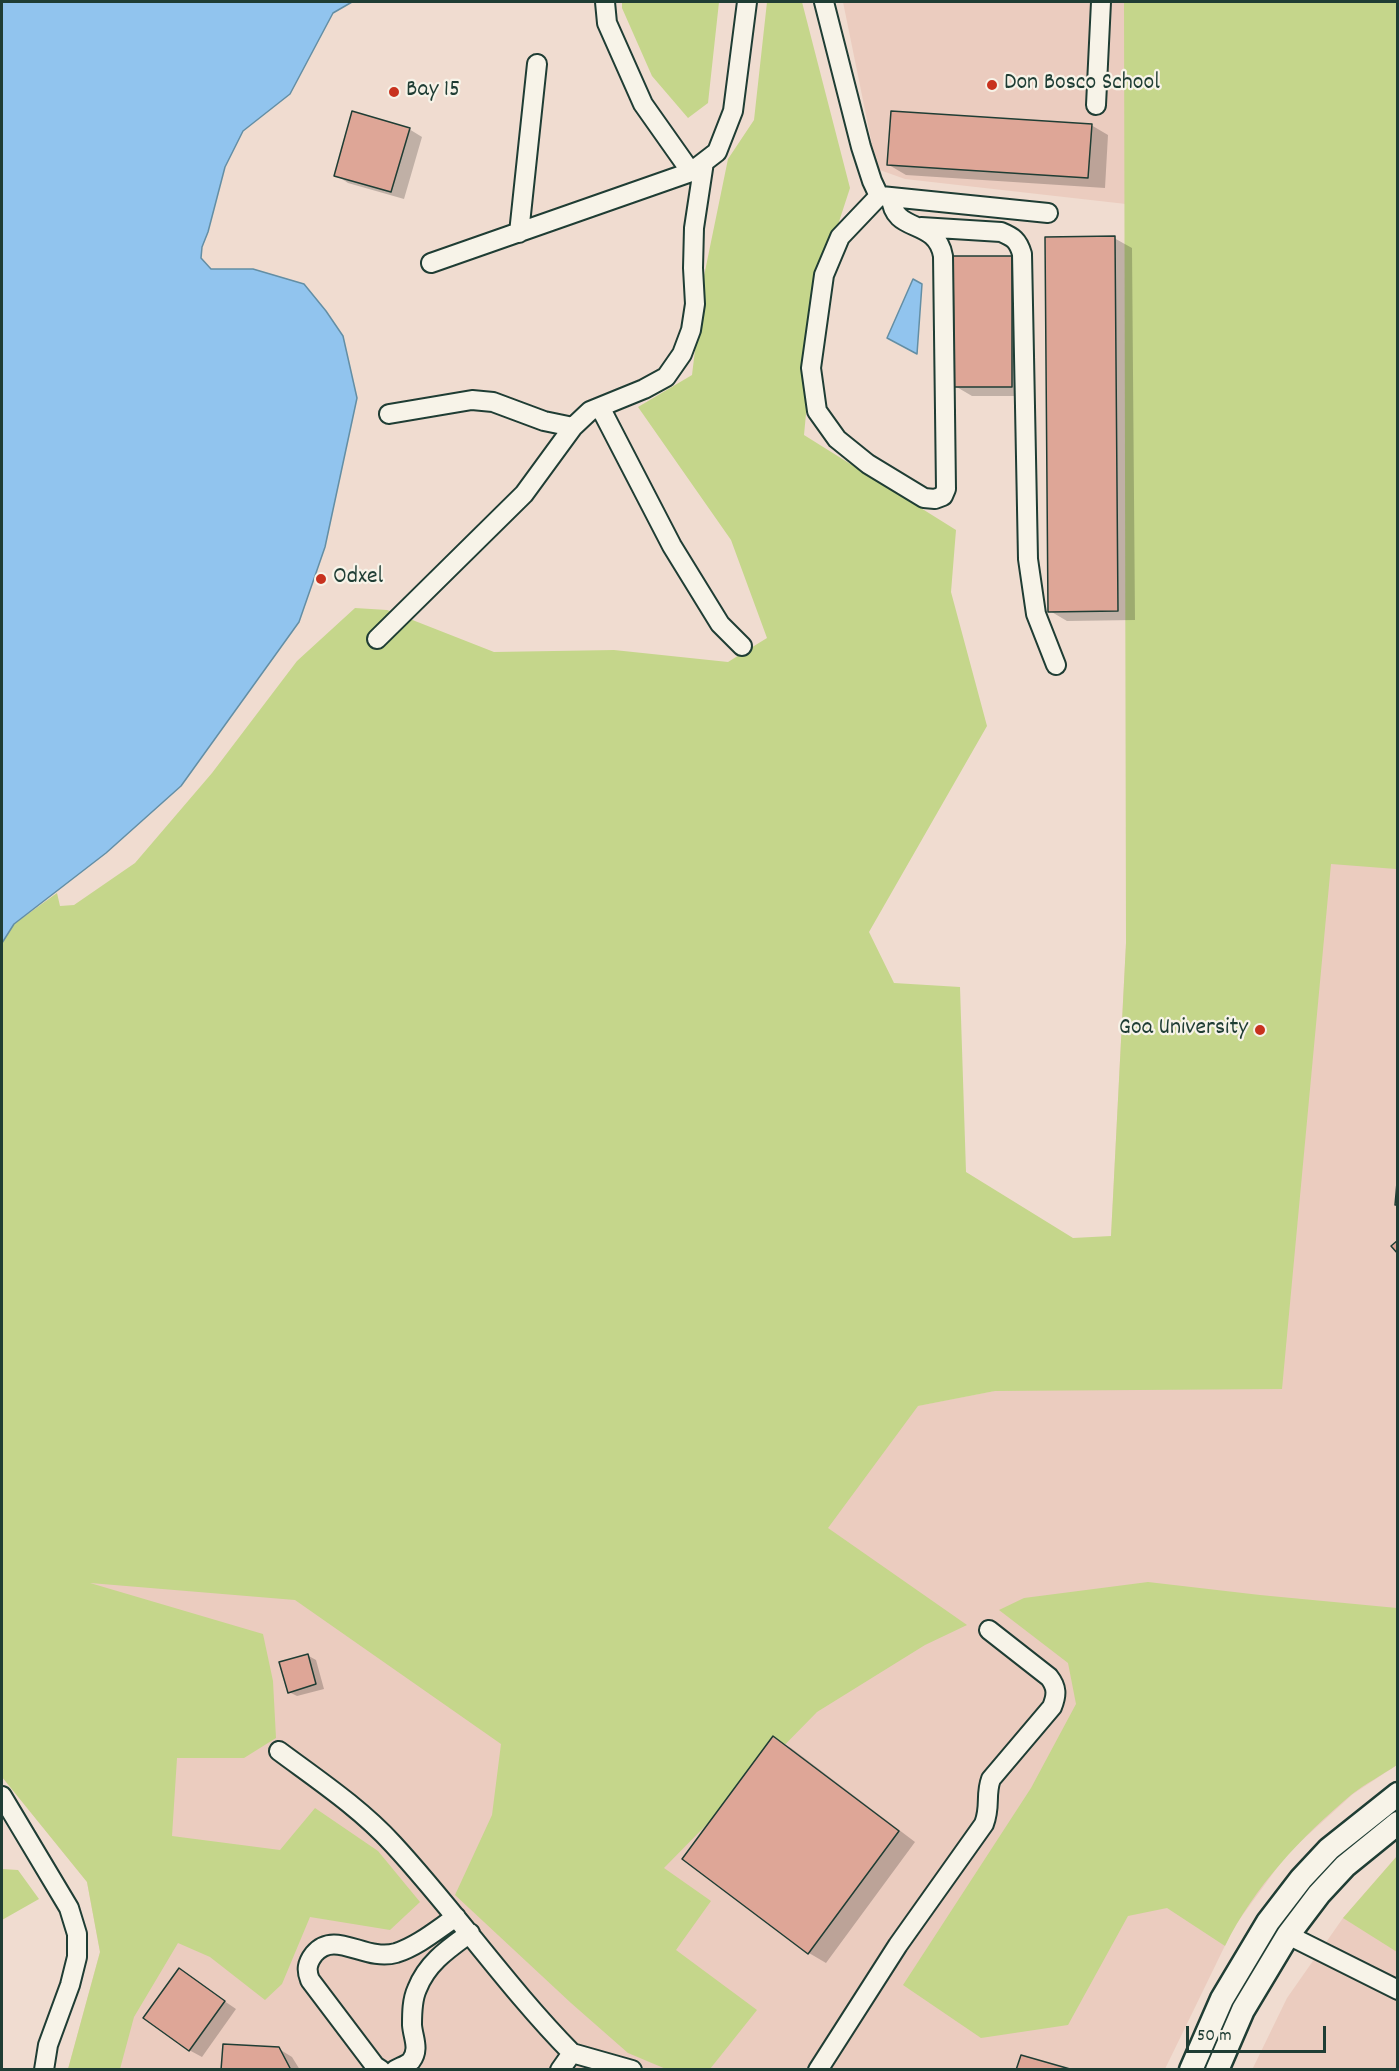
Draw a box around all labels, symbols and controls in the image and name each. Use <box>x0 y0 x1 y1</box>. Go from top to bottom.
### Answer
place label: Don Bosco School <box>1004 71 1160 99</box>
place label: Bay 15 <box>406 78 460 106</box>
marker: Don Bosco School <box>985 78 999 92</box>
marker: Bay 15 <box>387 85 401 99</box>
place label: Odxel <box>333 565 383 593</box>
marker: Odxel <box>314 572 328 586</box>
place label: Goa University <box>1119 1016 1248 1044</box>
marker: Goa University <box>1253 1023 1267 1037</box>
scale bar <box>1189 2014 1328 2052</box>
text: 50 m <box>1197 2024 1232 2049</box>

